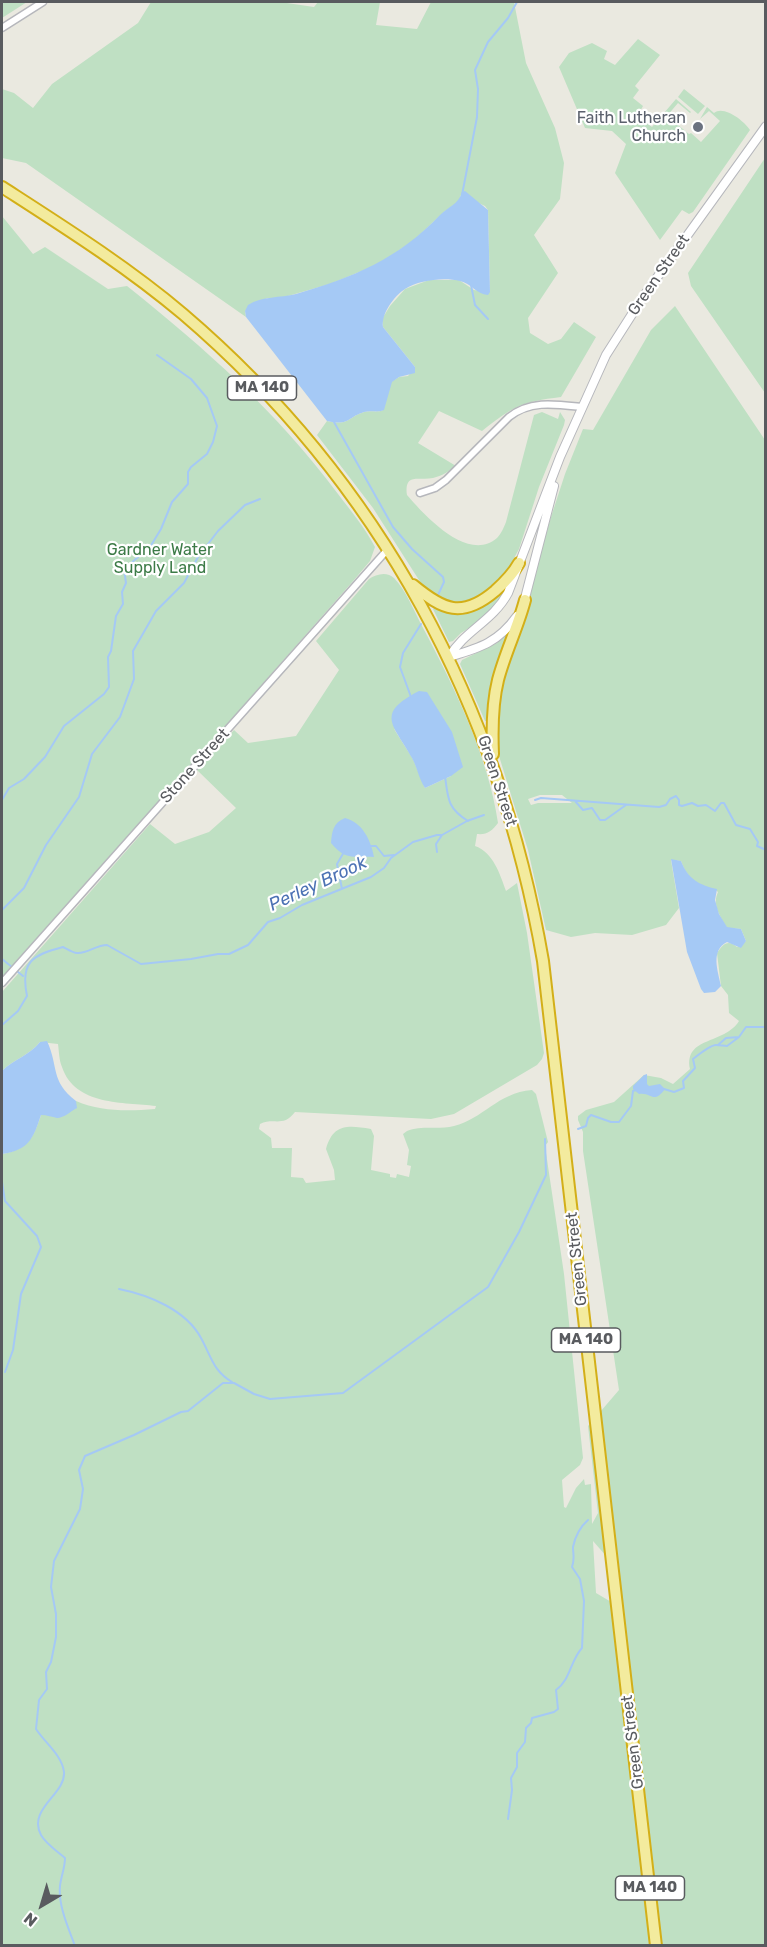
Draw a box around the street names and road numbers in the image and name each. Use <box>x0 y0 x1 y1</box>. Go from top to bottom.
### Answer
street label: Green Street <box>624 231 694 319</box>
road number: MA 140 <box>228 376 296 400</box>
street label: Stone Street <box>156 725 234 807</box>
street label: Green Street <box>473 733 521 829</box>
street label: Green Street <box>563 1211 591 1307</box>
road number: MA 140 <box>552 1328 620 1352</box>
street label: Green Street <box>618 1694 648 1790</box>
road number: MA 140 <box>616 1876 684 1900</box>

